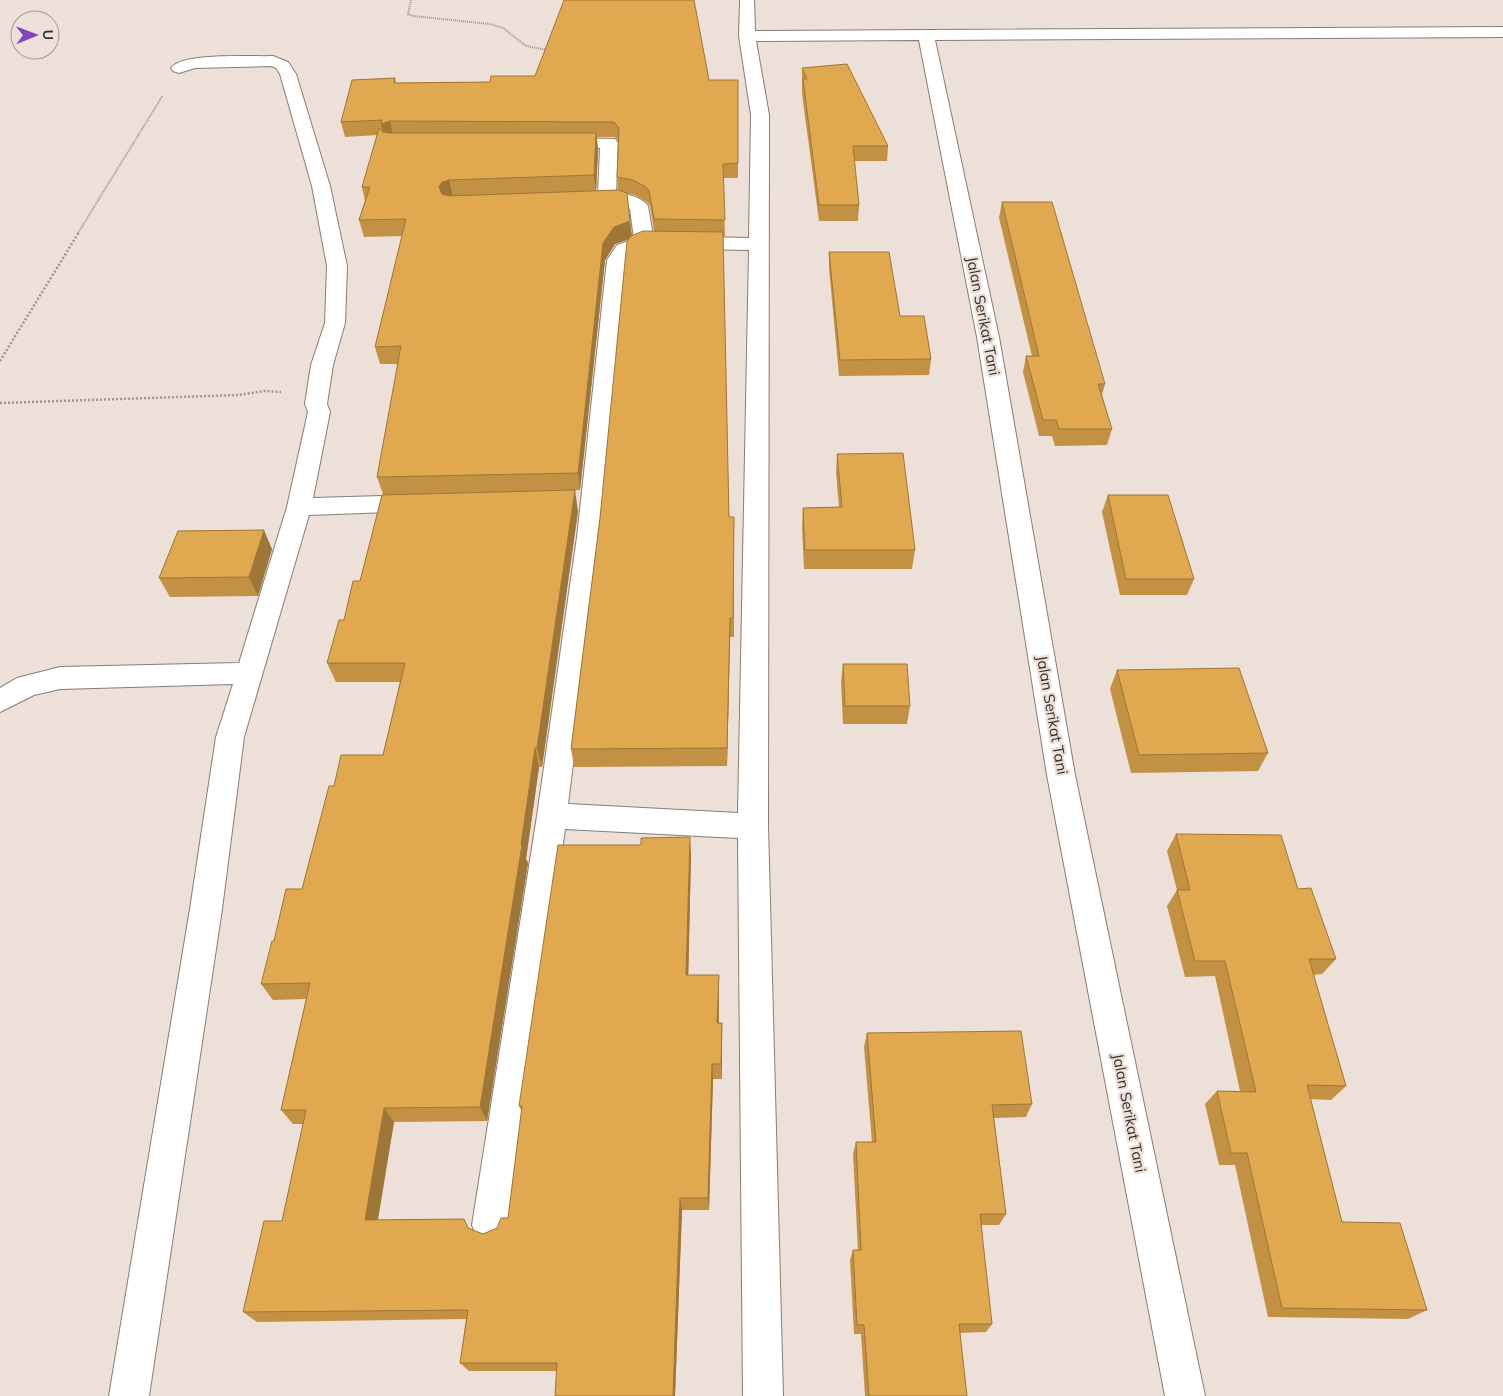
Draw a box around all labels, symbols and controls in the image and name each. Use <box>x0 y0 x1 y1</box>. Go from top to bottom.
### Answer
north arrow <box>10 10 60 60</box>
text: U <box>39 29 57 40</box>
street label: Jalan Serikat Tani <box>963 255 1004 377</box>
street label: Jalan Serikat Tani <box>1033 654 1072 776</box>
street label: Jalan Serikat Tani <box>1109 1052 1150 1174</box>

